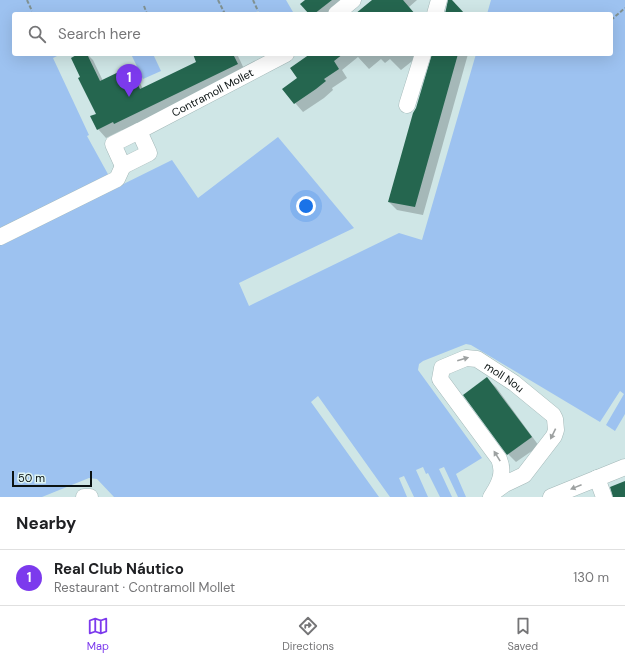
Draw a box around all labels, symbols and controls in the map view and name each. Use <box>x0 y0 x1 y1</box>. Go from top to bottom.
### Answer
search box <box>12 12 613 56</box>
icon: search <box>26 23 48 45</box>
text: Search here <box>58 24 141 44</box>
pin: 1 <box>116 64 142 97</box>
street label: Contramoll Mollet <box>169 65 256 120</box>
your location <box>296 196 316 216</box>
one-way arrow <box>458 356 470 362</box>
street label: moll Nou <box>482 359 527 395</box>
one-way arrow <box>550 429 556 440</box>
one-way arrow <box>493 450 500 462</box>
scale bar <box>12 469 92 488</box>
text: 50 m <box>18 471 45 485</box>
one-way arrow <box>569 484 581 490</box>
text: Nearby <box>16 512 76 534</box>
text: Real Club Náutico <box>54 559 184 579</box>
text: 1 <box>27 569 31 586</box>
text: 130 m <box>573 569 609 586</box>
text: Restaurant · Contramoll Mollet <box>54 579 235 596</box>
tab: Map <box>87 615 109 653</box>
tab: Directions <box>282 615 334 653</box>
tab: Saved <box>507 615 538 653</box>

